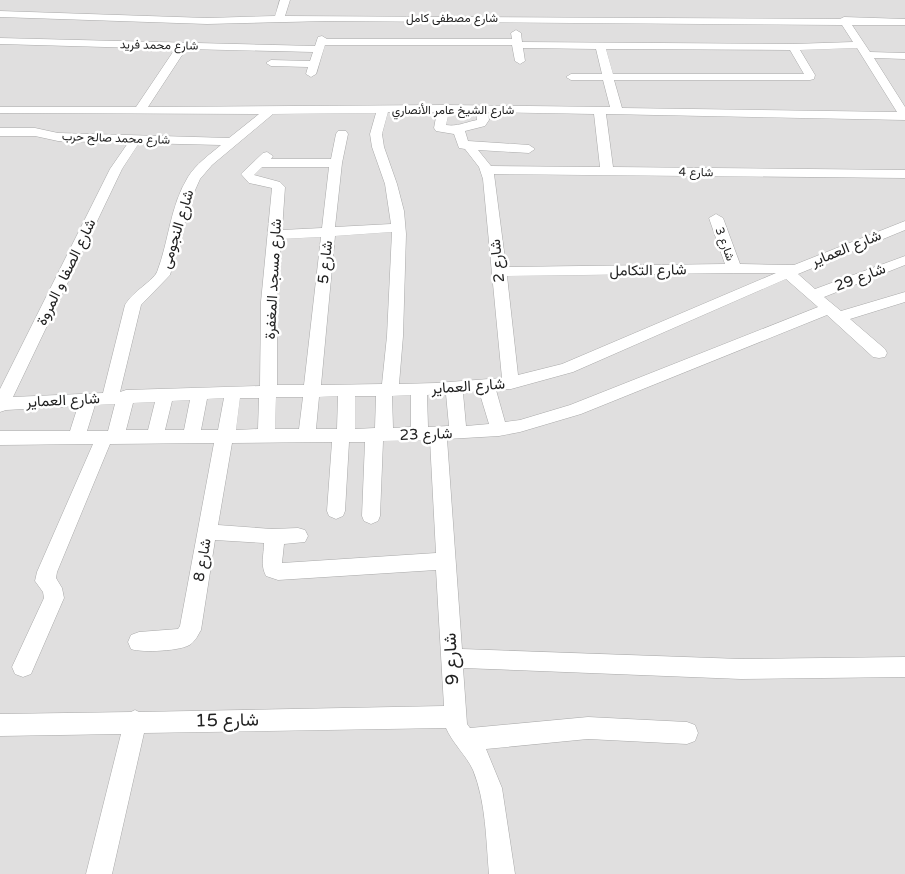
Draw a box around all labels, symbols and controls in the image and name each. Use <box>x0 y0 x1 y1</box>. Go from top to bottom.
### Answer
street label: شارع مصطفى كامل <box>406 11 498 27</box>
street label: شارع محمد فريد <box>120 37 198 55</box>
street label: شارع الشيخ عامر الأنصاري <box>392 103 514 120</box>
street label: شارع محمد صالح حرب <box>61 129 170 149</box>
street label: شارع 4 <box>678 165 714 181</box>
street label: شارع النجومى <box>156 187 200 271</box>
street label: شارع الصفا و المروة <box>32 216 101 329</box>
street label: شارع مسجد المغفرة <box>261 218 287 340</box>
street label: شارع 3 <box>711 225 738 263</box>
street label: شارع العماير <box>807 226 885 272</box>
street label: شارع 2 <box>486 238 510 284</box>
street label: شارع 5 <box>314 239 338 285</box>
street label: شارع 29 <box>832 259 889 297</box>
street label: شارع التكامل <box>609 260 687 282</box>
street label: شارع العماير <box>429 374 506 400</box>
street label: شارع العماير <box>25 389 101 413</box>
street label: شارع 23 <box>399 424 453 446</box>
street label: شارع 8 <box>189 537 217 583</box>
street label: شارع 9 <box>439 632 464 686</box>
street label: شارع 15 <box>195 708 259 733</box>

